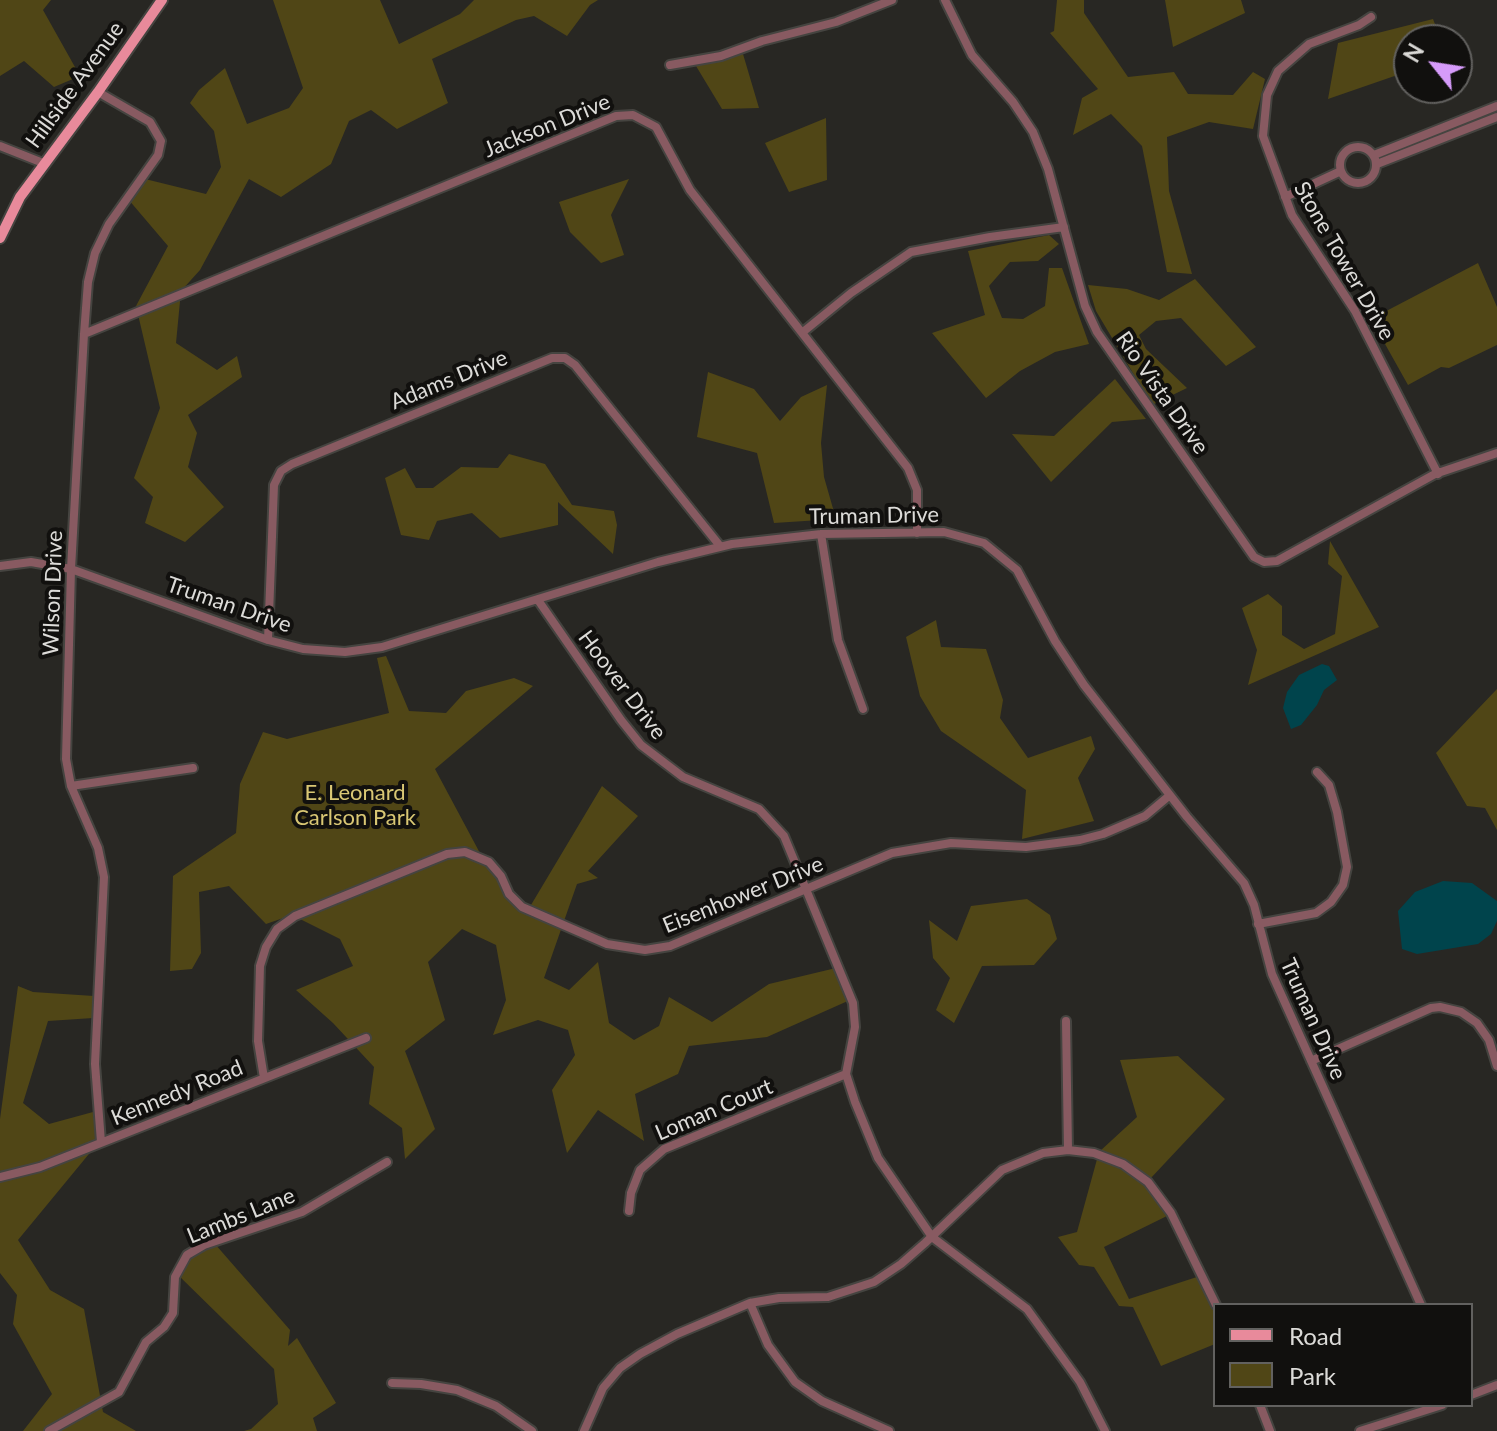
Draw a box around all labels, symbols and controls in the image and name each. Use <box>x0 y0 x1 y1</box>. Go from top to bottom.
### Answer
street label: Hillside Avenue <box>20 17 130 153</box>
north arrow <box>1393 24 1473 104</box>
text: N <box>1398 39 1429 67</box>
street label: Jackson Drive <box>480 89 614 163</box>
street label: Stone Tower Drive <box>1288 177 1400 345</box>
street label: Rio Vista Drive <box>1110 327 1214 459</box>
street label: Adams Drive <box>387 345 511 415</box>
street label: Truman Drive <box>809 502 939 530</box>
street label: Wilson Drive <box>38 530 68 656</box>
street label: Truman Drive <box>163 571 295 639</box>
street label: Hoover Drive <box>572 625 672 745</box>
park label: E. Leonard Carlson Park <box>294 780 416 832</box>
street label: Eisenhower Drive <box>659 851 827 939</box>
street label: Truman Drive <box>1274 954 1352 1084</box>
street label: Kennedy Road <box>107 1055 247 1131</box>
street label: Loman Court <box>651 1073 777 1147</box>
street label: Lambs Lane <box>183 1182 299 1250</box>
legend <box>1213 1303 1473 1407</box>
text: Road <box>1289 1321 1342 1350</box>
text: Park <box>1289 1361 1336 1390</box>

